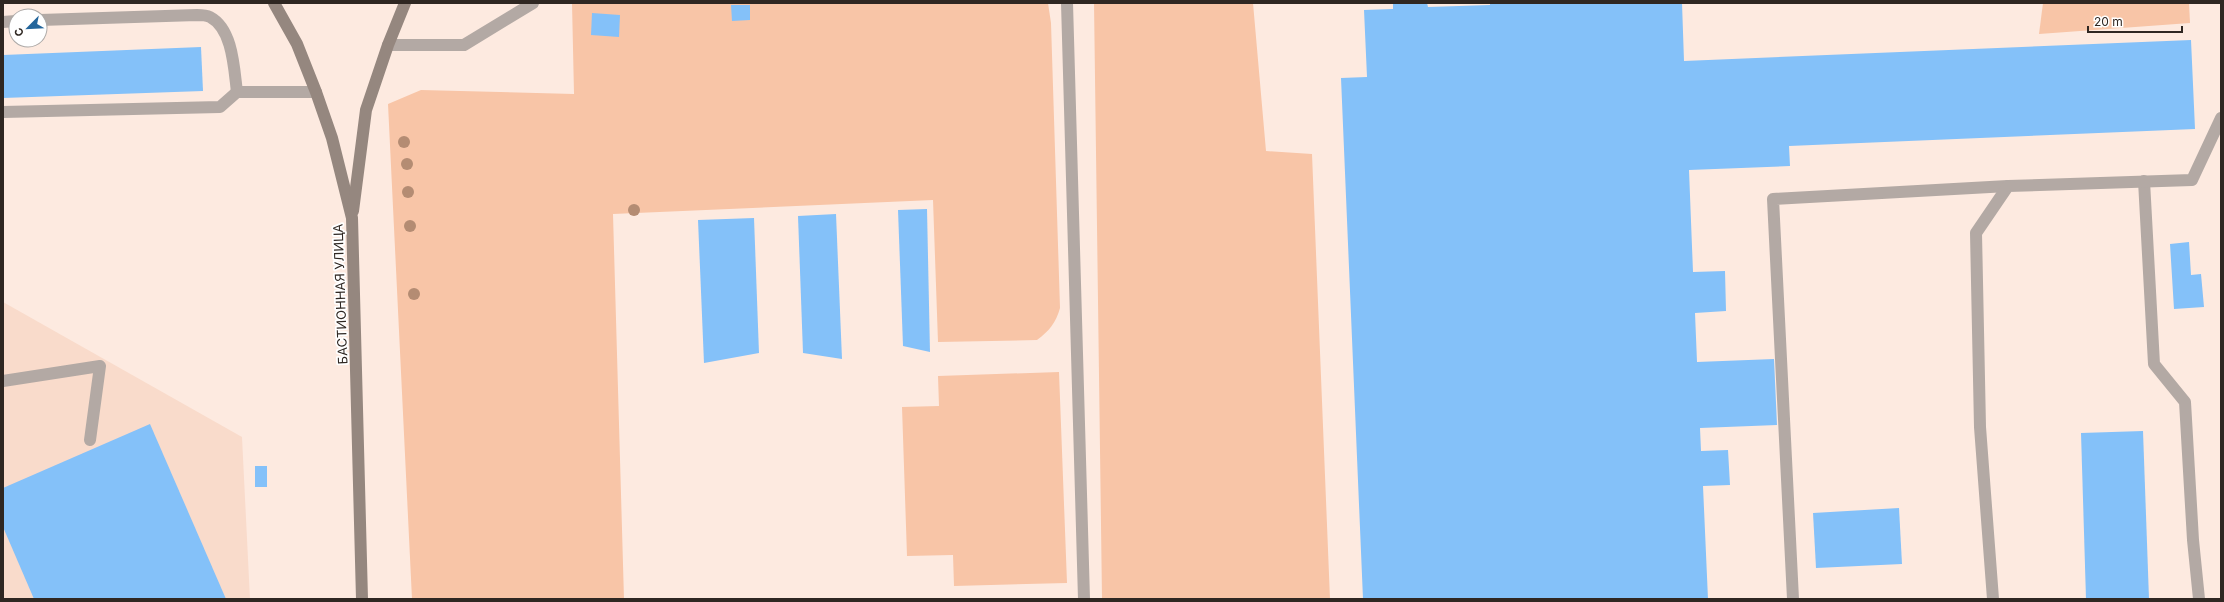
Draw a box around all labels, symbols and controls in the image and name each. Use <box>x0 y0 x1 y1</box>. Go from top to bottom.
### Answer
north arrow <box>8 8 48 48</box>
scale bar <box>2088 8 2182 34</box>
text: 20 m <box>2094 14 2123 29</box>
text: С <box>11 26 27 39</box>
street label: БАСТИОННАЯ УЛИЦА <box>330 223 350 365</box>

